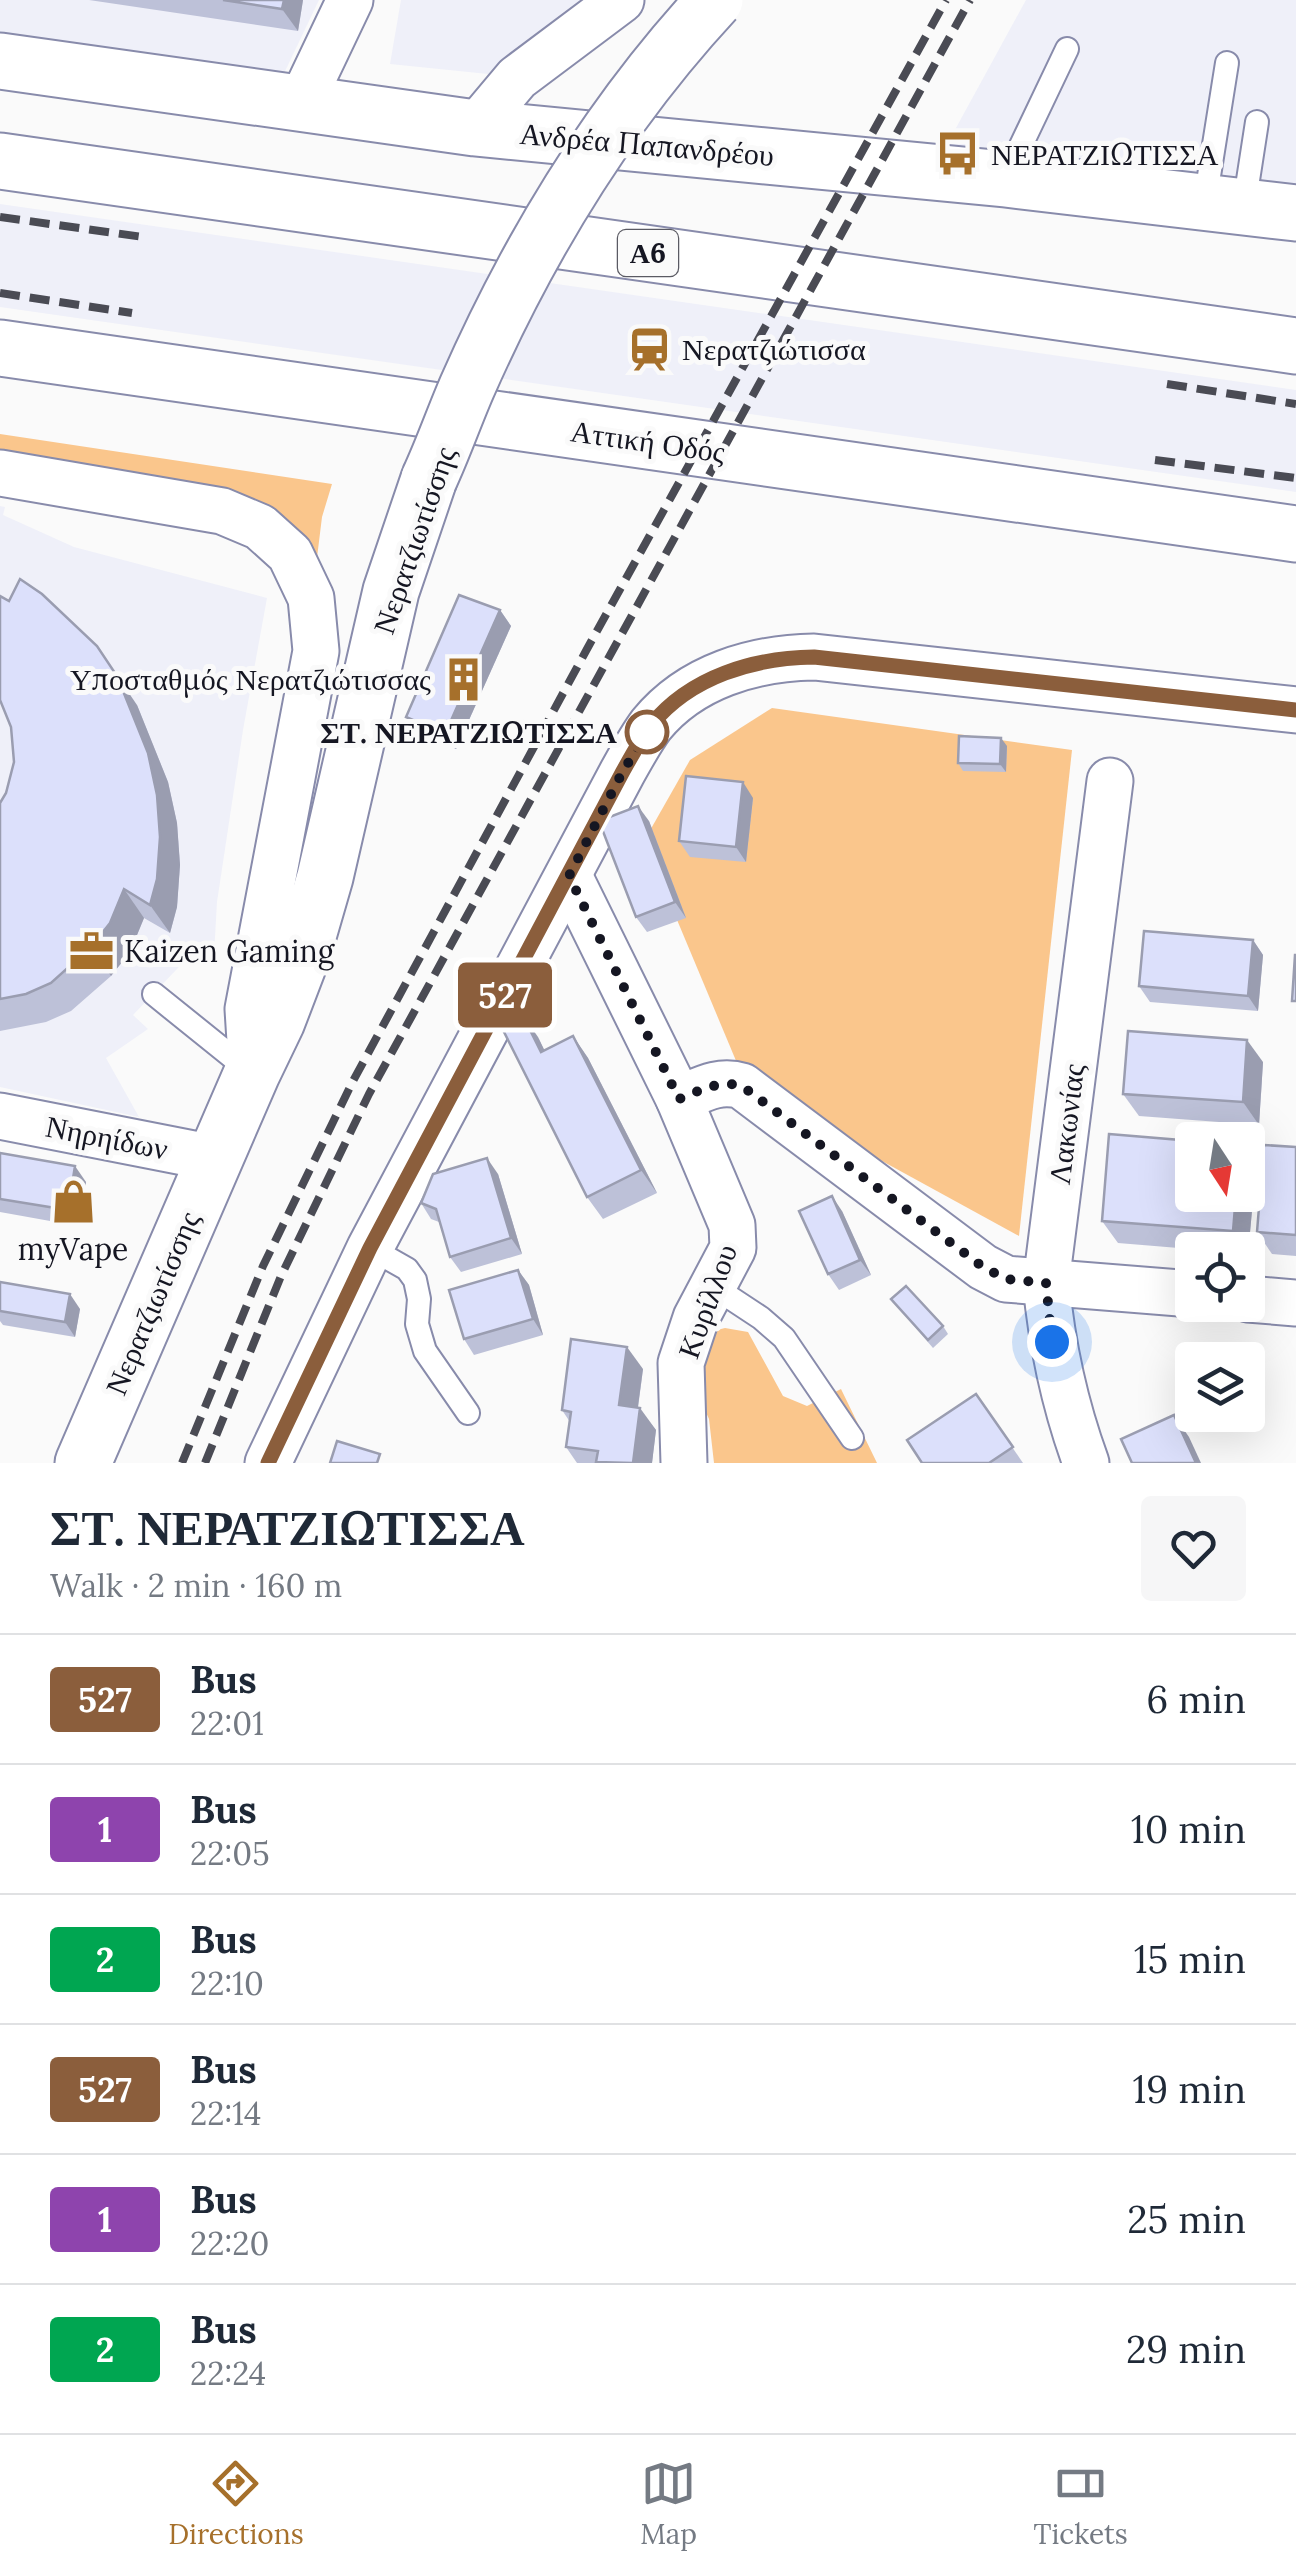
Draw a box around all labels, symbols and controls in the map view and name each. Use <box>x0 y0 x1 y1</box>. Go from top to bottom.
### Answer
street label: Ανδρέα Παπανδρέου <box>518 114 776 174</box>
bus stop icon: ΝΕΡΑΤΖΙΩΤΙΣΣΑ <box>934 130 982 178</box>
place label: ΝΕΡΑΤΖΙΩΤΙΣΣΑ <box>991 135 1219 173</box>
road number: Α6 <box>618 230 678 276</box>
station icon: Νερατζιώτισσα <box>625 325 673 373</box>
place label: Νερατζιώτισσα <box>682 330 866 368</box>
street label: Αττική Οδός <box>568 411 728 471</box>
street label: Νερατζιωτίσσης <box>364 441 464 639</box>
building icon: Υποσταθμός Νερατζιώτισσας <box>440 655 488 703</box>
place label: Υποσταθμός Νερατζιώτισσας <box>70 660 431 698</box>
marker: ΣΤ. ΝΕΡΑΤΖΙΩΤΙΣΣΑ <box>626 711 668 753</box>
place label: ΣΤ. ΝΕΡΑΤΖΙΩΤΙΣΣΑ <box>320 713 617 751</box>
office icon: Kaizen Gaming <box>67 927 115 975</box>
place label: Kaizen Gaming <box>124 932 336 971</box>
line badge: 527 <box>448 962 562 1028</box>
text: 527 <box>478 973 532 1018</box>
street label: Λακωνίας <box>1040 1061 1092 1187</box>
street label: Νηρηίδων <box>43 1107 171 1167</box>
north arrow <box>1175 1122 1265 1212</box>
map controls <box>1175 1122 1265 1432</box>
shop icon: myVape <box>49 1178 97 1226</box>
street label: Νερατζιωτίσσης <box>96 1205 208 1400</box>
place label: myVape <box>18 1230 128 1269</box>
button: locate <box>1175 1232 1265 1322</box>
street label: Κυρίλλου <box>669 1239 745 1363</box>
your location <box>1027 1317 1077 1367</box>
button: layers <box>1175 1342 1265 1432</box>
button: heart <box>1141 1496 1246 1601</box>
text: ΣΤ. ΝΕΡΑΤΖΙΩΤΙΣΣΑ <box>50 1497 525 1558</box>
text: Walk · 2 min · 160 m <box>50 1565 342 1606</box>
text: Bus <box>190 1655 257 1703</box>
text: 6 min <box>1146 1675 1246 1723</box>
text: 527 <box>78 1677 132 1722</box>
text: 22:01 <box>190 1703 264 1744</box>
text: Bus <box>190 1785 257 1833</box>
text: 10 min <box>1131 1805 1246 1853</box>
text: 1 <box>98 1807 112 1852</box>
text: 22:05 <box>190 1833 270 1874</box>
text: Bus <box>190 1915 257 1963</box>
text: 15 min <box>1134 1935 1246 1983</box>
text: 2 <box>96 1937 114 1982</box>
text: 22:10 <box>190 1963 264 2004</box>
text: Bus <box>190 2045 257 2093</box>
text: 19 min <box>1132 2065 1246 2113</box>
text: 527 <box>78 2067 132 2112</box>
text: 22:14 <box>190 2093 261 2134</box>
text: Bus <box>190 2175 257 2223</box>
text: 25 min <box>1127 2195 1246 2243</box>
text: 1 <box>98 2197 112 2242</box>
text: 22:20 <box>190 2223 269 2264</box>
text: Bus <box>190 2305 257 2353</box>
text: 29 min <box>1126 2325 1246 2373</box>
text: 2 <box>96 2327 114 2372</box>
text: 22:24 <box>190 2353 266 2394</box>
tab: Directions <box>168 2456 304 2552</box>
tab: Map <box>640 2456 697 2552</box>
tab: Tickets <box>1033 2456 1128 2552</box>

